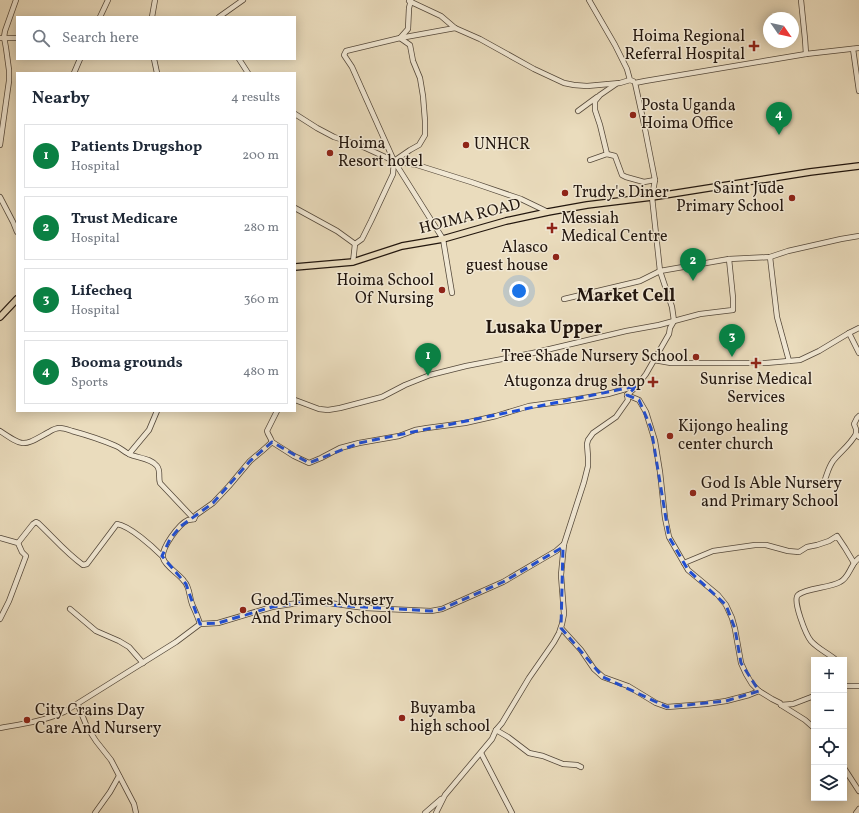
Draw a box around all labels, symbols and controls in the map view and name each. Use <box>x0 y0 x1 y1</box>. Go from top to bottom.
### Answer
north arrow <box>763 12 799 48</box>
search box <box>16 16 296 60</box>
place label: Hoima Regional Referral Hospital <box>625 26 745 66</box>
icon: search <box>30 27 52 49</box>
text: Search here <box>62 28 139 49</box>
marker: Hoima Regional Referral Hospital <box>748 40 760 52</box>
text: Nearby <box>32 87 90 110</box>
text: 4 results <box>231 89 280 107</box>
place label: Posta Uganda Hoima Office <box>641 95 736 135</box>
pin: 4 <box>766 102 792 135</box>
marker: Posta Uganda Hoima Office <box>628 110 638 120</box>
place label: Hoima Resort hotel <box>338 133 423 173</box>
place label: UNHCR <box>474 134 530 156</box>
text: Patients Drugshop <box>71 137 202 158</box>
marker: UNHCR <box>461 140 471 150</box>
text: 1 <box>43 147 49 165</box>
text: 200 m <box>242 147 279 165</box>
marker: Hoima Resort hotel <box>325 148 335 158</box>
text: Hospital <box>71 158 120 176</box>
place label: Saint Jude Primary School <box>676 178 784 218</box>
place label: Trudy's Diner <box>573 182 669 204</box>
marker: Trudy's Diner <box>560 188 570 198</box>
marker: Saint Jude Primary School <box>787 193 797 203</box>
street label: HOIMA ROAD <box>417 194 523 240</box>
place label: Messiah Medical Centre <box>561 208 668 248</box>
text: Trust Medicare <box>71 209 178 230</box>
text: 2 <box>43 219 49 237</box>
text: 280 m <box>243 219 279 237</box>
marker: Messiah Medical Centre <box>546 222 558 234</box>
text: Hospital <box>71 230 120 248</box>
place label: Alasco guest house <box>466 237 548 277</box>
pin: 2 <box>680 248 706 281</box>
marker: Alasco guest house <box>551 252 561 262</box>
place label: Hoima School Of Nursing <box>337 270 434 310</box>
text: Lifecheq <box>71 281 132 302</box>
your location <box>509 281 529 301</box>
district label: Market Cell <box>577 284 675 309</box>
marker: Hoima School Of Nursing <box>437 285 447 295</box>
text: 3 <box>43 291 49 309</box>
text: 360 m <box>244 291 279 309</box>
text: Hospital <box>71 302 120 320</box>
district label: Lusaka Upper <box>486 316 603 341</box>
pin: 3 <box>719 324 745 357</box>
pin: 1 <box>415 343 441 376</box>
place label: Tree Shade Nursery School <box>501 346 688 368</box>
marker: Tree Shade Nursery School <box>691 352 701 362</box>
text: Booma grounds <box>71 353 183 374</box>
marker: Sunrise Medical Services <box>750 357 762 369</box>
text: 4 <box>42 363 50 381</box>
text: 480 m <box>243 363 279 381</box>
place label: Sunrise Medical Services <box>700 369 812 409</box>
place label: Atugonza drug shop <box>504 371 645 393</box>
text: Sports <box>71 374 108 392</box>
marker: Atugonza drug shop <box>648 377 658 387</box>
place label: Kijongo healing center church <box>678 416 788 456</box>
marker: Kijongo healing center church <box>665 431 675 441</box>
place label: God Is Able Nursery and Primary School <box>701 473 842 513</box>
marker: God Is Able Nursery and Primary School <box>688 488 698 498</box>
place label: Good Times Nursery And Primary School <box>251 590 394 630</box>
marker: Good Times Nursery And Primary School <box>238 605 248 615</box>
map controls <box>811 657 847 801</box>
button: + <box>811 657 847 693</box>
button: − <box>811 693 847 729</box>
place label: Buyamba high school <box>410 698 490 738</box>
place label: City Crains Day Care And Nursery <box>35 700 162 740</box>
marker: Buyamba high school <box>397 713 407 723</box>
marker: City Crains Day Care And Nursery <box>22 715 32 725</box>
button: locate <box>811 729 847 765</box>
button: layers <box>811 765 847 801</box>

